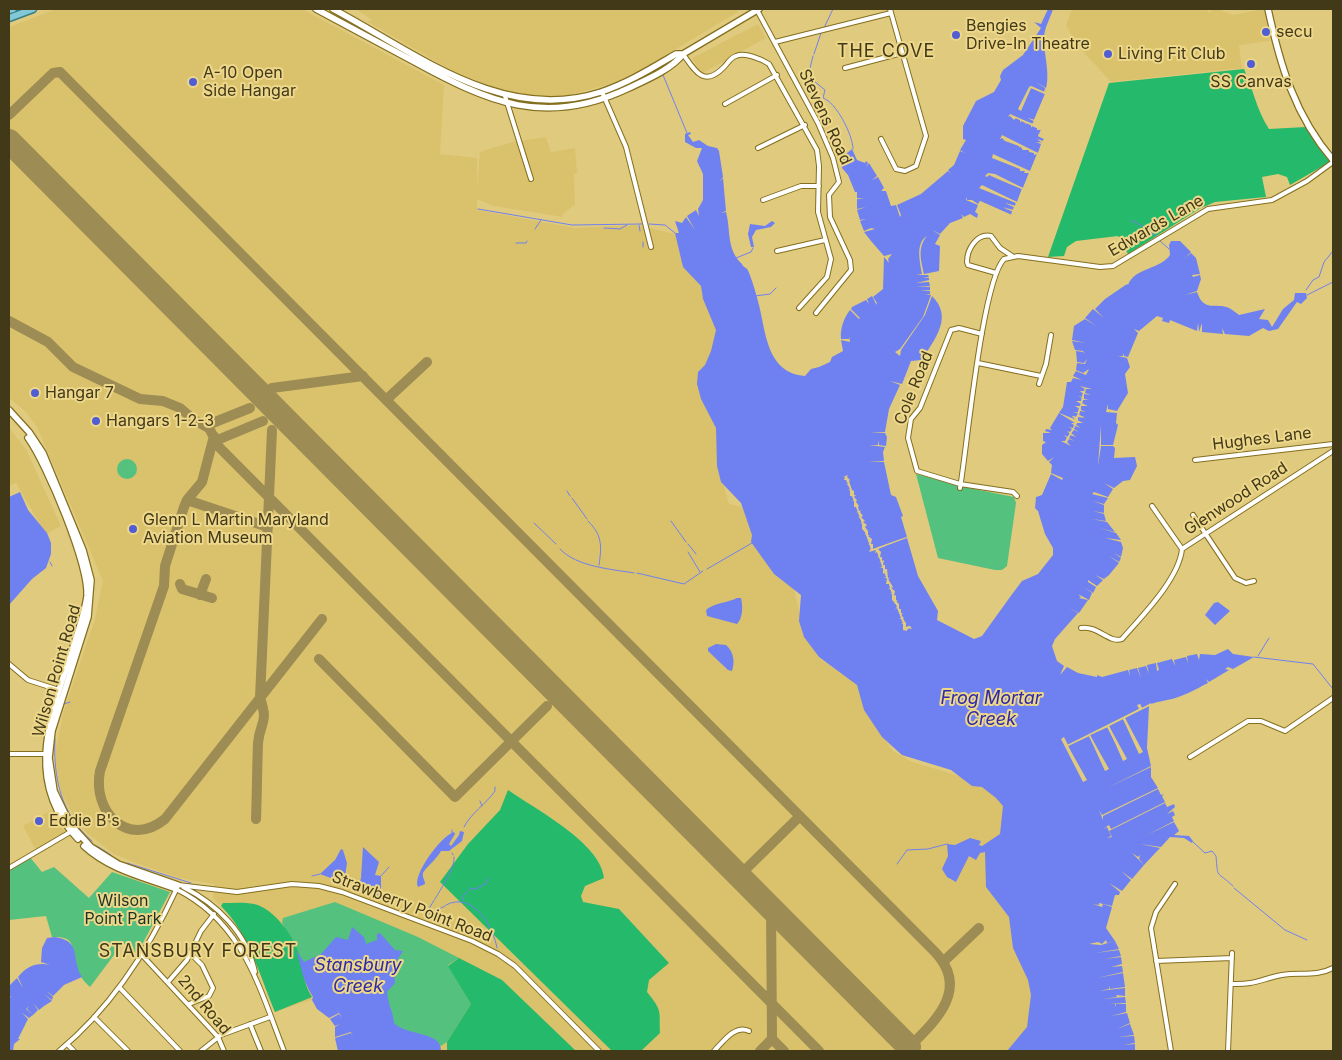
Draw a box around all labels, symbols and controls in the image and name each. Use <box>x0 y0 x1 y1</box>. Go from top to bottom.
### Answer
place label: Bengies Drive-In Theatre <box>966 16 1090 54</box>
place label: secu <box>1276 22 1312 42</box>
marker: secu <box>1260 26 1272 38</box>
marker: Bengies Drive-In Theatre <box>950 29 962 41</box>
district label: THE COVE <box>836 41 936 63</box>
place label: Living Fit Club <box>1118 44 1225 64</box>
marker: Living Fit Club <box>1102 48 1114 60</box>
marker: SS Canvas <box>1245 58 1257 70</box>
place label: A-10 Open Side Hangar <box>203 63 296 101</box>
street label: Stevens Road <box>794 66 856 168</box>
place label: SS Canvas <box>1210 72 1292 92</box>
marker: A-10 Open Side Hangar <box>187 76 199 88</box>
street label: Edwards Lane <box>1105 191 1207 261</box>
street label: Cole Road <box>891 348 937 428</box>
place label: Hangar 7 <box>45 383 114 403</box>
marker: Hangar 7 <box>29 387 41 399</box>
place label: Hangars 1-2-3 <box>106 411 214 431</box>
marker: Hangars 1-2-3 <box>90 415 102 427</box>
street label: Hughes Lane <box>1211 423 1313 455</box>
street label: Glenwood Road <box>1181 458 1291 540</box>
place label: Glenn L Martin Maryland Aviation Museum <box>143 510 329 548</box>
marker: Glenn L Martin Maryland Aviation Museum <box>127 523 139 535</box>
street label: Wilson Point Road <box>29 603 85 739</box>
water label: Frog Mortar Creek <box>940 688 1042 731</box>
place label: Eddie B's <box>49 811 120 831</box>
marker: Eddie B's <box>33 815 45 827</box>
street label: Strawberry Point Road <box>329 868 495 946</box>
park label: Wilson Point Park <box>84 891 162 929</box>
district label: STANSBURY FOREST <box>97 941 299 963</box>
water label: Stansbury Creek <box>314 955 402 998</box>
street label: 2nd Road <box>173 971 235 1039</box>

